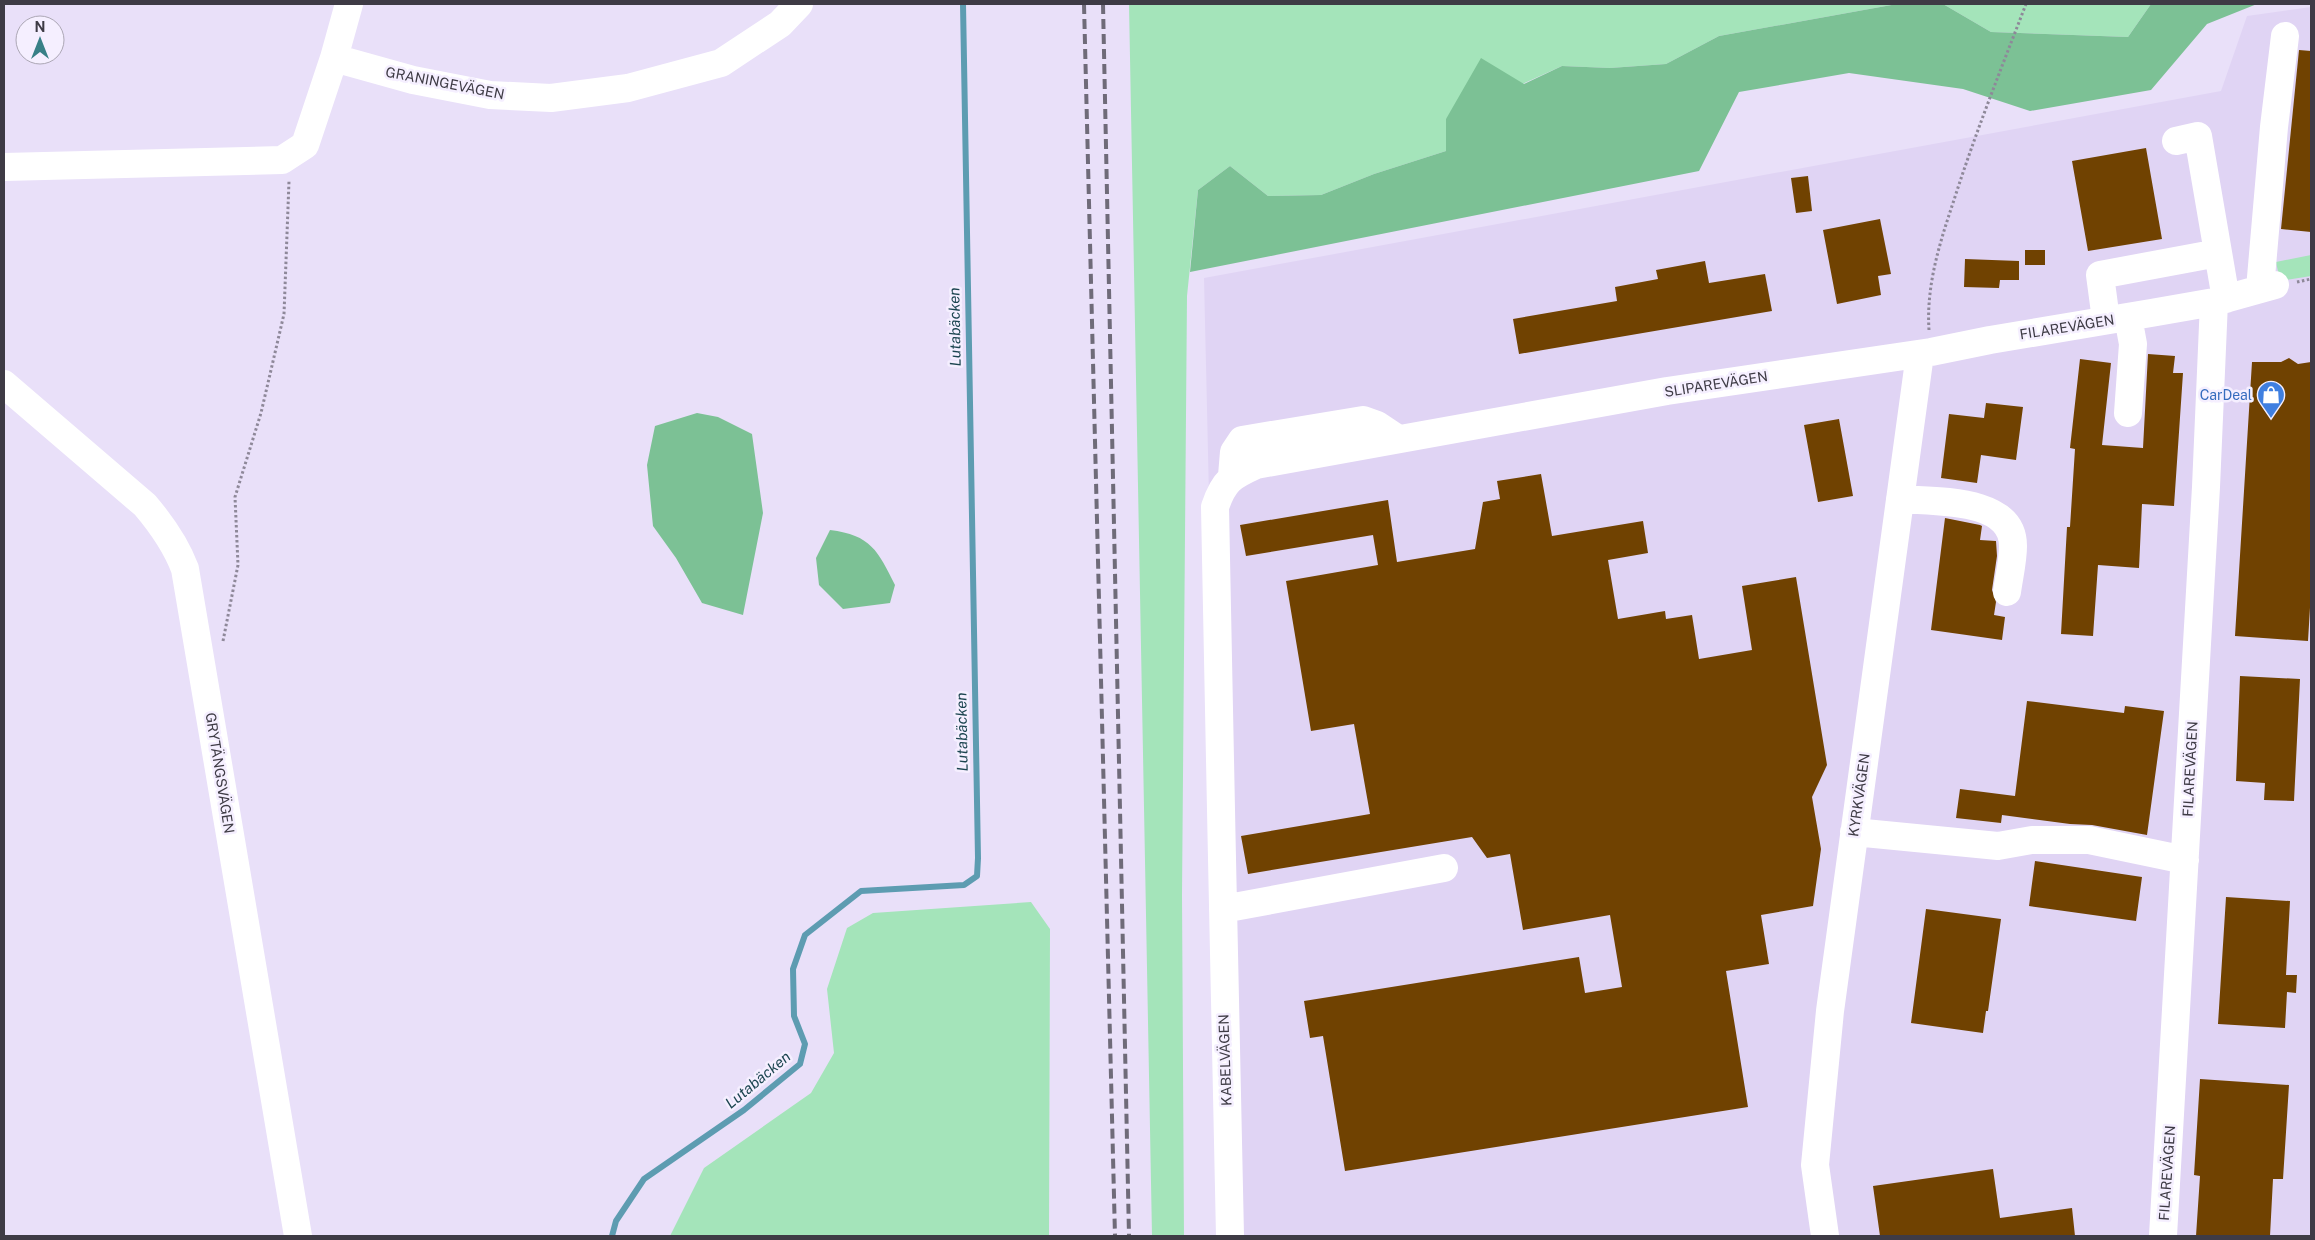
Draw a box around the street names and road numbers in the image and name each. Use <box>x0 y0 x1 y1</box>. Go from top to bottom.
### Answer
street label: GRANINGEVÄGEN <box>384 62 506 102</box>
street label: FILAREVÄGEN <box>2018 310 2115 342</box>
street label: SLIPAREVÄGEN <box>1663 366 1769 400</box>
street label: GRYTÄNGSVÄGEN <box>203 711 239 835</box>
street label: FILAREVÄGEN <box>2178 721 2200 817</box>
street label: KYRKVÄGEN <box>1843 752 1873 838</box>
street label: KABELVÄGEN <box>1213 1014 1235 1106</box>
street label: FILAREVÄGEN <box>2154 1125 2178 1221</box>

